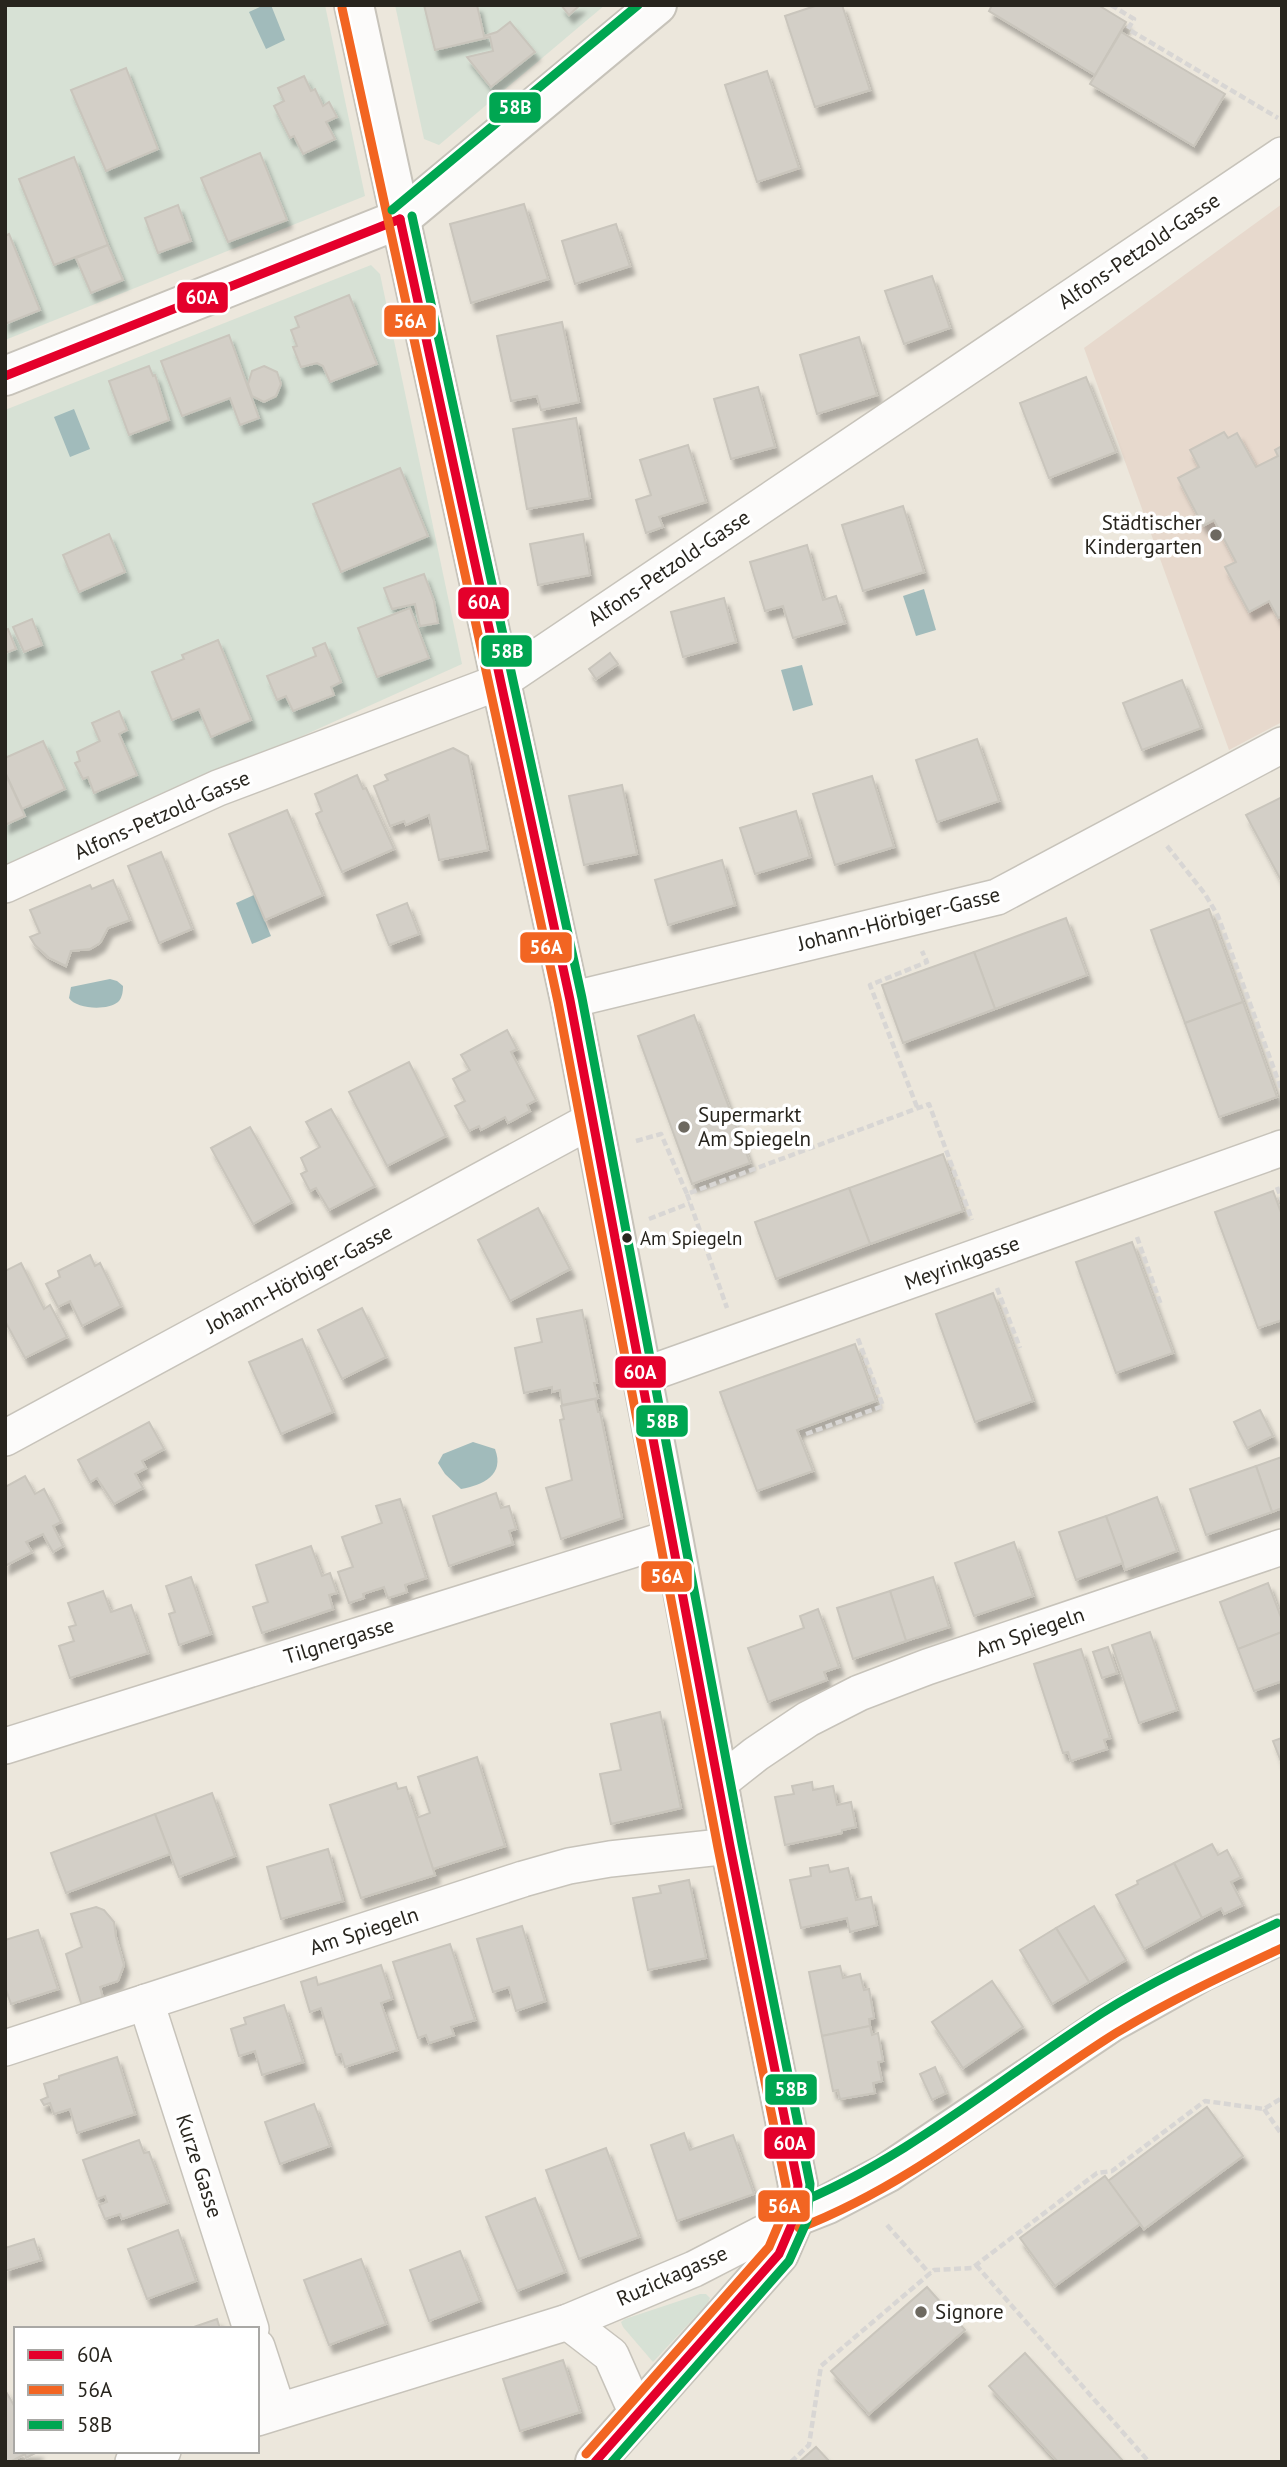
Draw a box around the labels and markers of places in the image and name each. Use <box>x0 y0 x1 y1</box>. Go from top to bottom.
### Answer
place label: Städtischer Kindergarten <box>1084 509 1202 560</box>
marker: Städtischer Kindergarten <box>1208 527 1224 543</box>
place label: Supermarkt Am Spiegeln <box>698 1101 811 1152</box>
marker: Supermarkt Am Spiegeln <box>676 1119 692 1135</box>
place label: Am Spiegeln <box>640 1226 742 1250</box>
marker: Am Spiegeln <box>620 1231 634 1245</box>
place label: Signore <box>935 2298 1004 2325</box>
marker: Signore <box>913 2304 929 2320</box>

